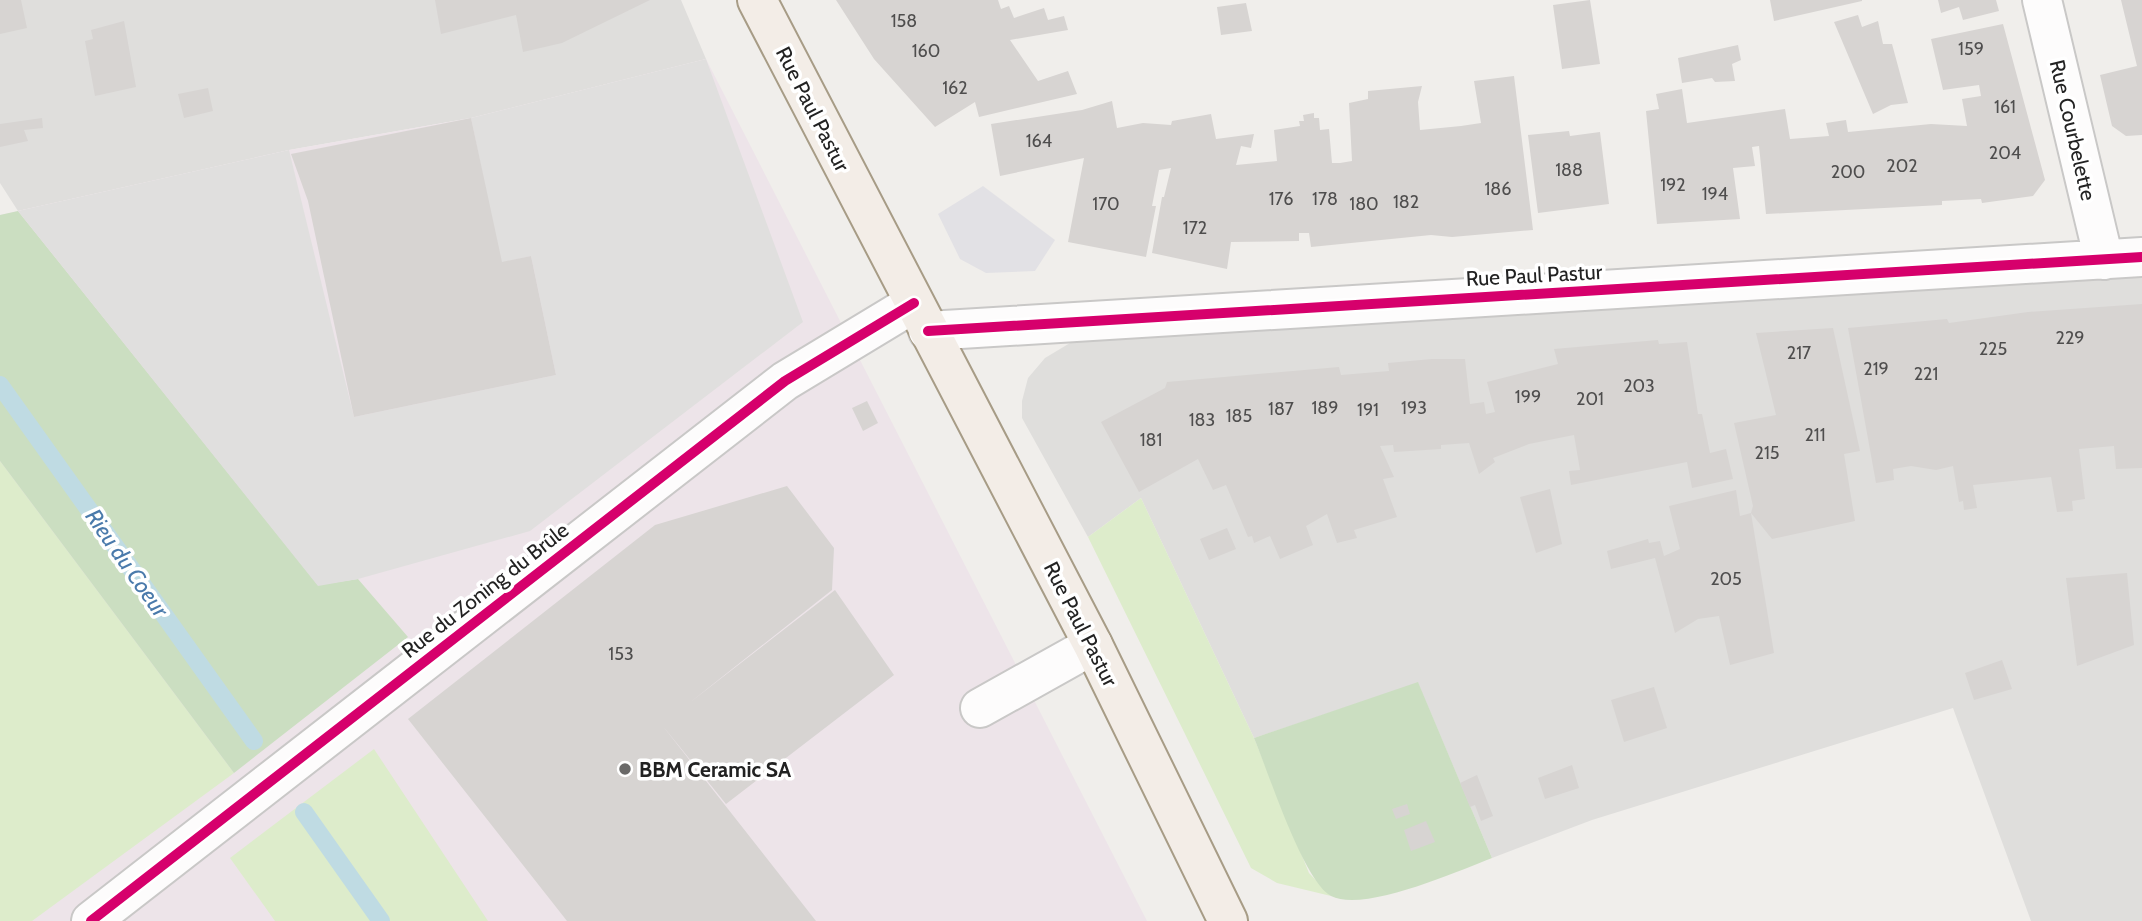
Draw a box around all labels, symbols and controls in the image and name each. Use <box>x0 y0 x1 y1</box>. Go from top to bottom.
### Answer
house number: 158 <box>891 10 917 32</box>
house number: 159 <box>1958 38 1984 60</box>
house number: 160 <box>912 40 940 62</box>
street label: Rue Paul Pastur <box>771 42 855 176</box>
street label: Rue Courbelette <box>2045 57 2101 203</box>
house number: 162 <box>942 77 968 99</box>
house number: 161 <box>1994 96 2016 118</box>
house number: 164 <box>1026 130 1052 152</box>
house number: 204 <box>1989 142 2021 164</box>
house number: 202 <box>1886 155 1918 177</box>
house number: 188 <box>1555 159 1583 181</box>
house number: 200 <box>1831 161 1865 183</box>
house number: 192 <box>1660 174 1686 196</box>
house number: 186 <box>1484 178 1512 200</box>
house number: 194 <box>1702 183 1728 205</box>
house number: 176 <box>1269 188 1293 210</box>
house number: 178 <box>1312 188 1338 210</box>
house number: 182 <box>1393 191 1419 213</box>
house number: 170 <box>1092 193 1120 215</box>
house number: 180 <box>1349 193 1379 215</box>
house number: 172 <box>1183 217 1207 239</box>
street label: Rue Paul Pastur <box>1465 259 1603 291</box>
house number: 229 <box>2055 327 2085 349</box>
house number: 225 <box>1979 338 2007 360</box>
house number: 217 <box>1787 342 1811 364</box>
house number: 219 <box>1863 358 1889 380</box>
house number: 221 <box>1914 363 1938 385</box>
house number: 203 <box>1623 375 1655 397</box>
house number: 199 <box>1515 386 1541 408</box>
house number: 201 <box>1576 388 1604 410</box>
house number: 189 <box>1311 397 1339 419</box>
house number: 193 <box>1401 397 1427 419</box>
house number: 187 <box>1268 398 1294 420</box>
house number: 191 <box>1357 399 1379 421</box>
house number: 185 <box>1226 405 1252 427</box>
house number: 183 <box>1189 409 1215 431</box>
house number: 211 <box>1804 424 1826 446</box>
house number: 181 <box>1140 429 1162 451</box>
house number: 215 <box>1754 442 1780 464</box>
water label: Rieu du Coeur <box>79 503 175 623</box>
street label: Rue du Zoning du Brûle <box>397 517 574 663</box>
street label: Rue Paul Pastur <box>1039 557 1123 691</box>
house number: 205 <box>1710 568 1742 590</box>
house number: 153 <box>608 643 634 665</box>
place label: BBM Ceramic SA <box>639 757 792 782</box>
marker: BBM Ceramic SA <box>617 761 633 777</box>

